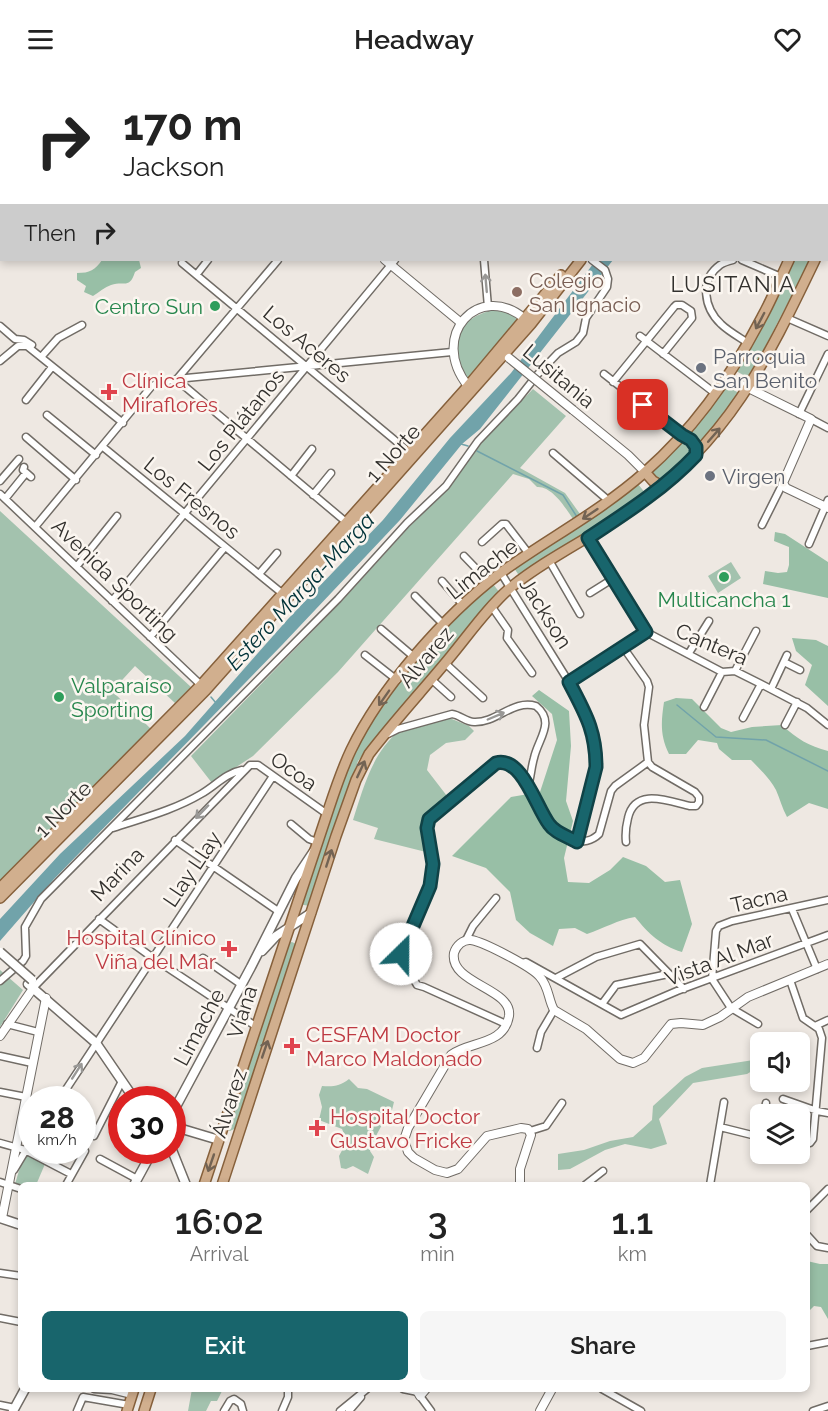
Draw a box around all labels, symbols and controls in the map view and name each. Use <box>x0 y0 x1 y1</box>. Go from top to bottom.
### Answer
icon: menu <box>24 23 57 56</box>
icon: heart <box>771 23 804 56</box>
text: Headway <box>354 24 474 55</box>
text: 170 m <box>123 101 242 150</box>
icon: right <box>24 102 102 180</box>
text: Jackson <box>123 151 224 182</box>
icon: right <box>88 216 121 249</box>
text: Then <box>24 220 76 246</box>
place label: Colegio San Ignacio <box>529 268 641 317</box>
district label: LUSITANIA <box>670 271 796 297</box>
one-way arrow <box>480 274 491 294</box>
marker: Colegio San Ignacio <box>510 285 524 299</box>
place label: Centro Sun <box>95 294 203 319</box>
marker: Centro Sun <box>208 299 222 313</box>
street label: Los Aceres <box>258 300 356 388</box>
one-way arrow <box>754 312 766 329</box>
street label: Lusitania <box>518 339 600 413</box>
place label: Parroquia San Benito <box>713 344 817 393</box>
marker: Parroquia San Benito <box>694 361 708 375</box>
street label: Los Plátanos <box>192 364 290 476</box>
place label: Clínica Miraflores <box>122 368 218 417</box>
pin <box>617 379 668 430</box>
marker: Clínica Miraflores <box>100 383 118 401</box>
icon: arrive <box>626 388 659 421</box>
street label: 1 Norte <box>360 419 426 487</box>
one-way arrow <box>707 428 721 443</box>
street label: Los Fresnos <box>139 452 245 544</box>
place label: Virgen <box>722 464 785 489</box>
marker: Virgen <box>703 469 717 483</box>
water label: Estero Marga-Marga <box>220 507 380 675</box>
one-way arrow <box>582 508 598 520</box>
street label: Avenida Sporting <box>47 513 183 647</box>
street label: Limache <box>441 533 523 605</box>
marker: Multicancha 1 <box>717 570 731 584</box>
street label: Jackson <box>514 573 578 653</box>
place label: Multicancha 1 <box>658 587 791 612</box>
street label: Cantera <box>672 618 752 670</box>
street label: Álvarez <box>393 622 459 692</box>
place label: Valparaíso Sporting <box>71 673 172 722</box>
marker: Valparaíso Sporting <box>52 690 66 704</box>
one-way arrow <box>377 690 390 706</box>
one-way arrow <box>486 710 504 721</box>
street label: Ocoa <box>266 746 322 796</box>
one-way arrow <box>356 760 368 778</box>
street label: 1 Norte <box>30 776 96 842</box>
one-way arrow <box>194 805 209 820</box>
street label: Llay Llay <box>158 826 226 912</box>
street label: Marina <box>85 842 149 906</box>
one-way arrow <box>324 849 335 868</box>
street label: Tacna <box>728 880 790 918</box>
position arrow <box>369 922 433 986</box>
place label: Hospital Clínico Viña del Mar <box>66 925 217 974</box>
street label: Vista Al Mar <box>661 927 777 991</box>
marker: Hospital Clínico Viña del Mar <box>220 940 238 958</box>
street label: Viana <box>222 982 262 1042</box>
street label: Limache <box>168 984 230 1070</box>
place label: CESFAM Doctor Marco Maldonado <box>306 1022 482 1071</box>
map controls <box>750 1032 810 1164</box>
button: sound <box>750 1032 810 1092</box>
marker: CESFAM Doctor Marco Maldonado <box>283 1037 301 1055</box>
one-way arrow <box>261 1040 272 1059</box>
one-way arrow <box>71 1064 83 1080</box>
street label: Álvarez <box>206 1065 252 1141</box>
speed limit sign: 30 <box>108 1086 186 1164</box>
text: 28 <box>39 1100 75 1135</box>
place label: Hospital Doctor Gustavo Fricke <box>330 1104 481 1153</box>
button: layers <box>750 1104 810 1164</box>
marker: Hospital Doctor Gustavo Fricke <box>308 1119 326 1137</box>
text: km/h <box>37 1131 77 1149</box>
one-way arrow <box>205 1153 216 1172</box>
text: 16:02 <box>175 1200 264 1242</box>
text: 3 <box>428 1200 447 1242</box>
text: 1.1 <box>612 1200 653 1242</box>
text: Arrival <box>190 1242 249 1266</box>
text: min <box>420 1242 455 1266</box>
text: km <box>618 1242 647 1266</box>
button: Exit <box>42 1311 408 1380</box>
button: Share <box>420 1311 786 1380</box>

